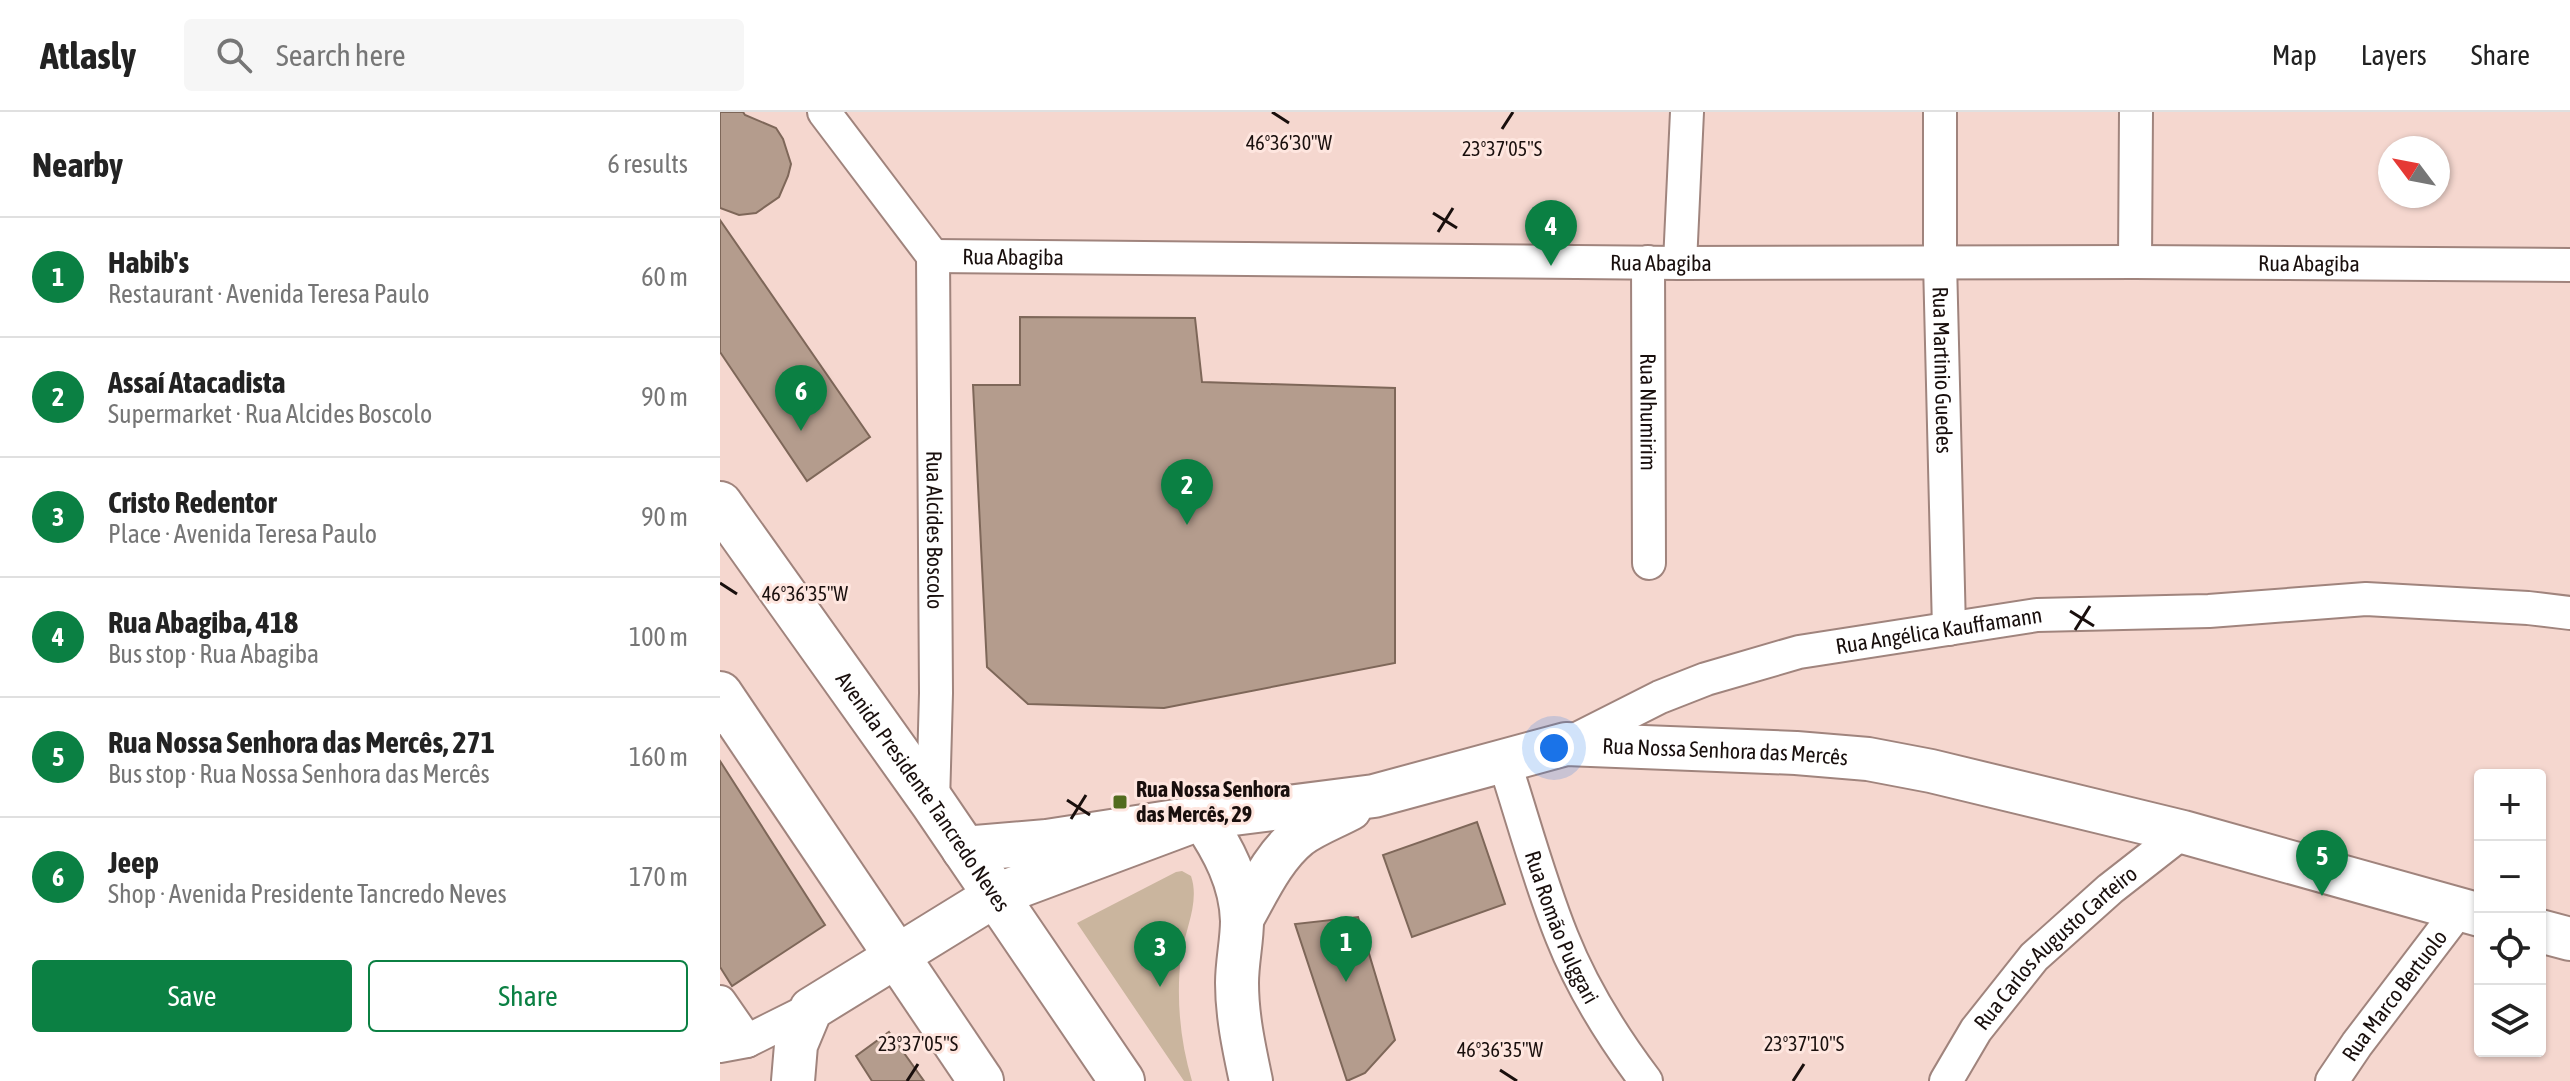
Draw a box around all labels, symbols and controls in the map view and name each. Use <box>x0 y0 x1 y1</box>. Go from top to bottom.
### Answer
search box <box>184 19 744 91</box>
icon: search <box>212 33 256 77</box>
text: Atlasly <box>40 34 136 77</box>
text: Search here <box>276 38 406 72</box>
text: Map <box>2272 39 2317 71</box>
text: Layers <box>2361 39 2427 71</box>
text: Share <box>2471 39 2530 71</box>
text: 46°36'30"W <box>1246 131 1333 154</box>
north arrow <box>2378 136 2450 208</box>
text: 23°37'05"S <box>1462 137 1542 160</box>
text: Nearby <box>32 145 123 184</box>
text: 6 results <box>607 149 688 179</box>
pin: 4 <box>1525 200 1577 266</box>
street label: Rua Abagiba <box>962 243 1064 270</box>
text: Habib's <box>108 245 189 279</box>
street label: Rua Abagiba <box>1610 249 1712 276</box>
street label: Rua Abagiba <box>2258 250 2360 277</box>
text: 1 <box>52 262 64 292</box>
text: 60 m <box>641 262 688 292</box>
text: Restaurant · Avenida Teresa Paulo <box>108 279 429 309</box>
street label: Rua Martinio Guedes <box>1928 286 1958 454</box>
street label: Rua Nhumirim <box>1635 353 1662 471</box>
text: Assaí Atacadista <box>108 365 285 399</box>
pin: 6 <box>775 365 827 431</box>
text: 2 <box>52 382 64 412</box>
text: 90 m <box>641 382 688 412</box>
text: Supermarket · Rua Alcides Boscolo <box>108 399 432 429</box>
street label: Rua Alcides Boscolo <box>921 451 948 609</box>
pin: 2 <box>1161 459 1213 525</box>
text: Cristo Redentor <box>108 485 277 519</box>
text: 3 <box>52 502 64 532</box>
text: 90 m <box>641 502 688 532</box>
text: Place · Avenida Teresa Paulo <box>108 519 377 549</box>
text: 46°36'35"W <box>762 582 849 605</box>
street label: Rua Angélica Kauffamann <box>1834 601 2044 659</box>
text: Rua Abagiba, 418 <box>108 605 298 639</box>
text: 4 <box>52 622 64 652</box>
text: 100 m <box>629 622 688 652</box>
text: Bus stop · Rua Abagiba <box>108 639 319 669</box>
street label: Avenida Presidente Tancredo Neves <box>831 667 1016 916</box>
text: Rua Nossa Senhora das Mercês, 271 <box>108 725 495 759</box>
your location <box>1534 728 1574 768</box>
street label: Rua Nossa Senhora das Mercês <box>1602 732 1849 770</box>
text: 5 <box>52 742 64 772</box>
text: 160 m <box>629 742 688 772</box>
text: Bus stop · Rua Nossa Senhora das Mercês <box>108 759 490 789</box>
map controls <box>2474 769 2546 1057</box>
button: + <box>2474 769 2546 841</box>
place label: Rua Nossa Senhora das Mercês, 29 <box>1136 776 1290 827</box>
marker: Rua Nossa Senhora das Mercês, 29 <box>1111 793 1129 811</box>
pin: 5 <box>2296 830 2348 896</box>
button: − <box>2474 841 2546 913</box>
text: Jeep <box>108 845 159 879</box>
street label: Rua Romão Pulggari <box>1520 848 1605 1008</box>
street label: Rua Carlos Augusto Carteiro <box>1968 860 2142 1035</box>
text: 6 <box>52 862 64 892</box>
text: 170 m <box>629 862 688 892</box>
text: Shop · Avenida Presidente Tancredo Neves <box>108 879 507 909</box>
button: locate <box>2474 913 2546 985</box>
pin: 1 <box>1320 916 1372 982</box>
pin: 3 <box>1134 921 1186 987</box>
street label: Rua Marco Bertuolo <box>2336 924 2452 1066</box>
button: Save <box>32 960 352 1032</box>
button: Share <box>368 960 688 1032</box>
button: layers <box>2474 985 2546 1057</box>
text: 23°37'05"S <box>878 1032 958 1055</box>
text: 23°37'10"S <box>1764 1032 1844 1055</box>
text: 46°36'35"W <box>1457 1038 1544 1061</box>

